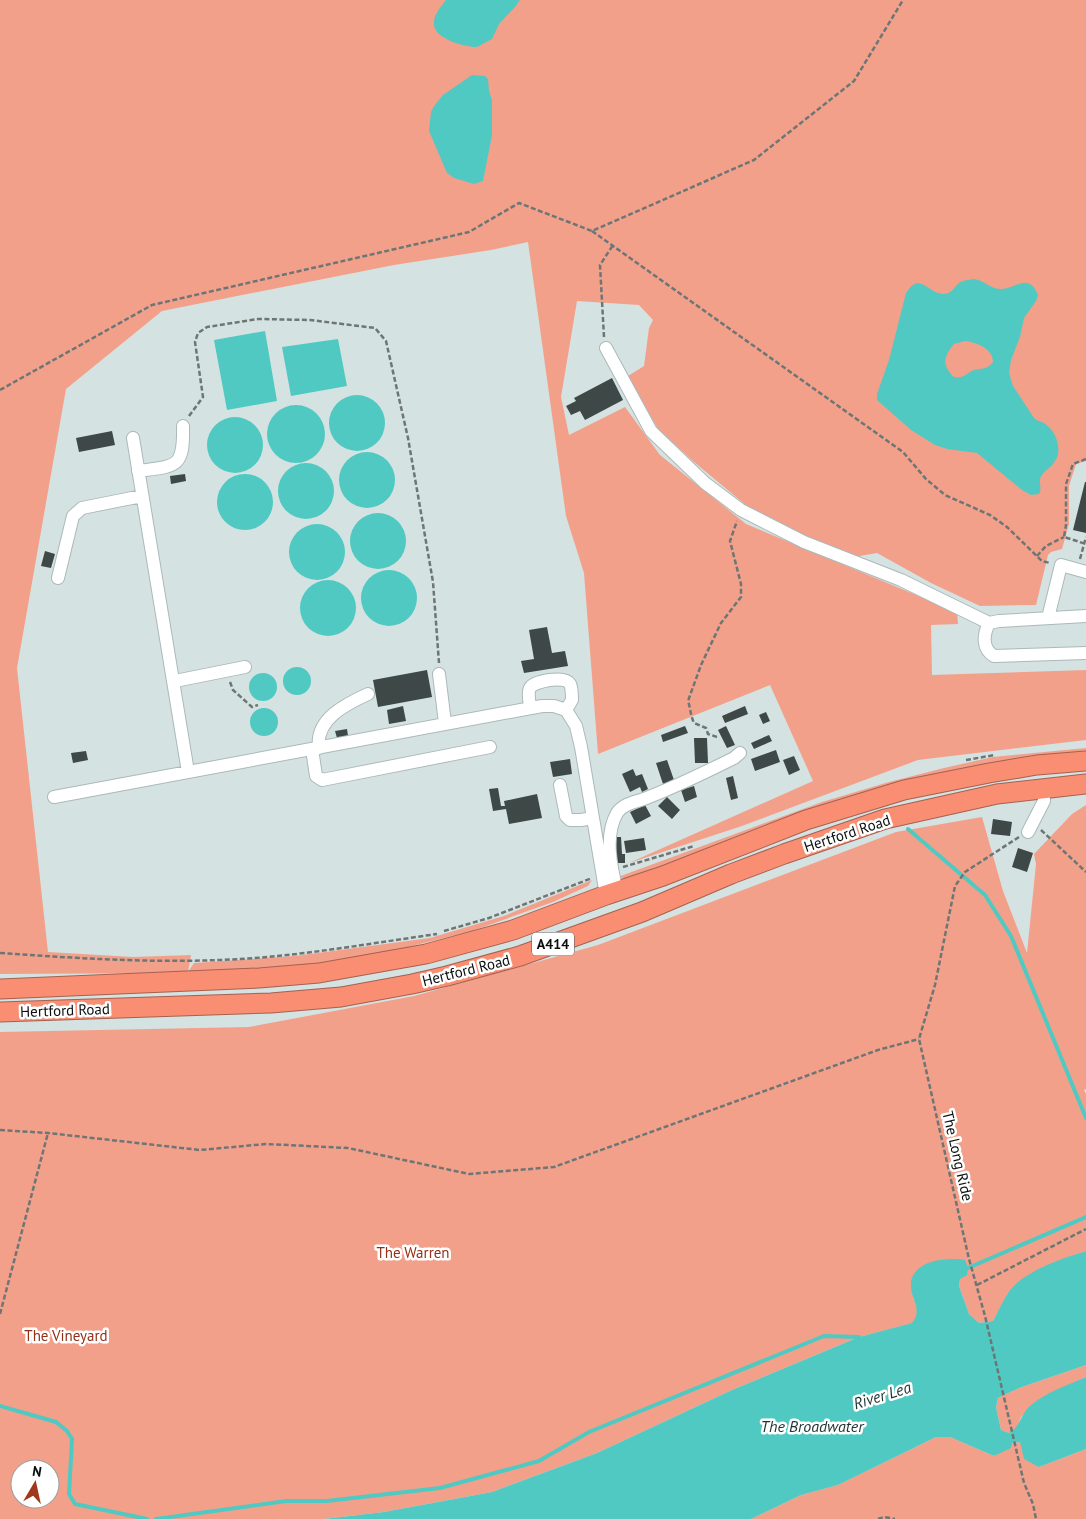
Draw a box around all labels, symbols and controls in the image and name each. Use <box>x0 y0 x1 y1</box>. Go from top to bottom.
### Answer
street label: Hertford Road <box>801 810 893 856</box>
road number: A414 <box>532 932 574 956</box>
street label: Hertford Road <box>420 950 512 990</box>
street label: Hertford Road <box>20 999 110 1021</box>
street label: The Long Ride <box>938 1109 978 1203</box>
park label: The Warren <box>376 1243 450 1262</box>
park label: The Vineyard <box>24 1326 108 1345</box>
water label: River Lea <box>851 1377 913 1413</box>
water label: The Broadwater <box>760 1416 865 1436</box>
north arrow <box>10 1459 60 1509</box>
text: N <box>31 1462 43 1481</box>

